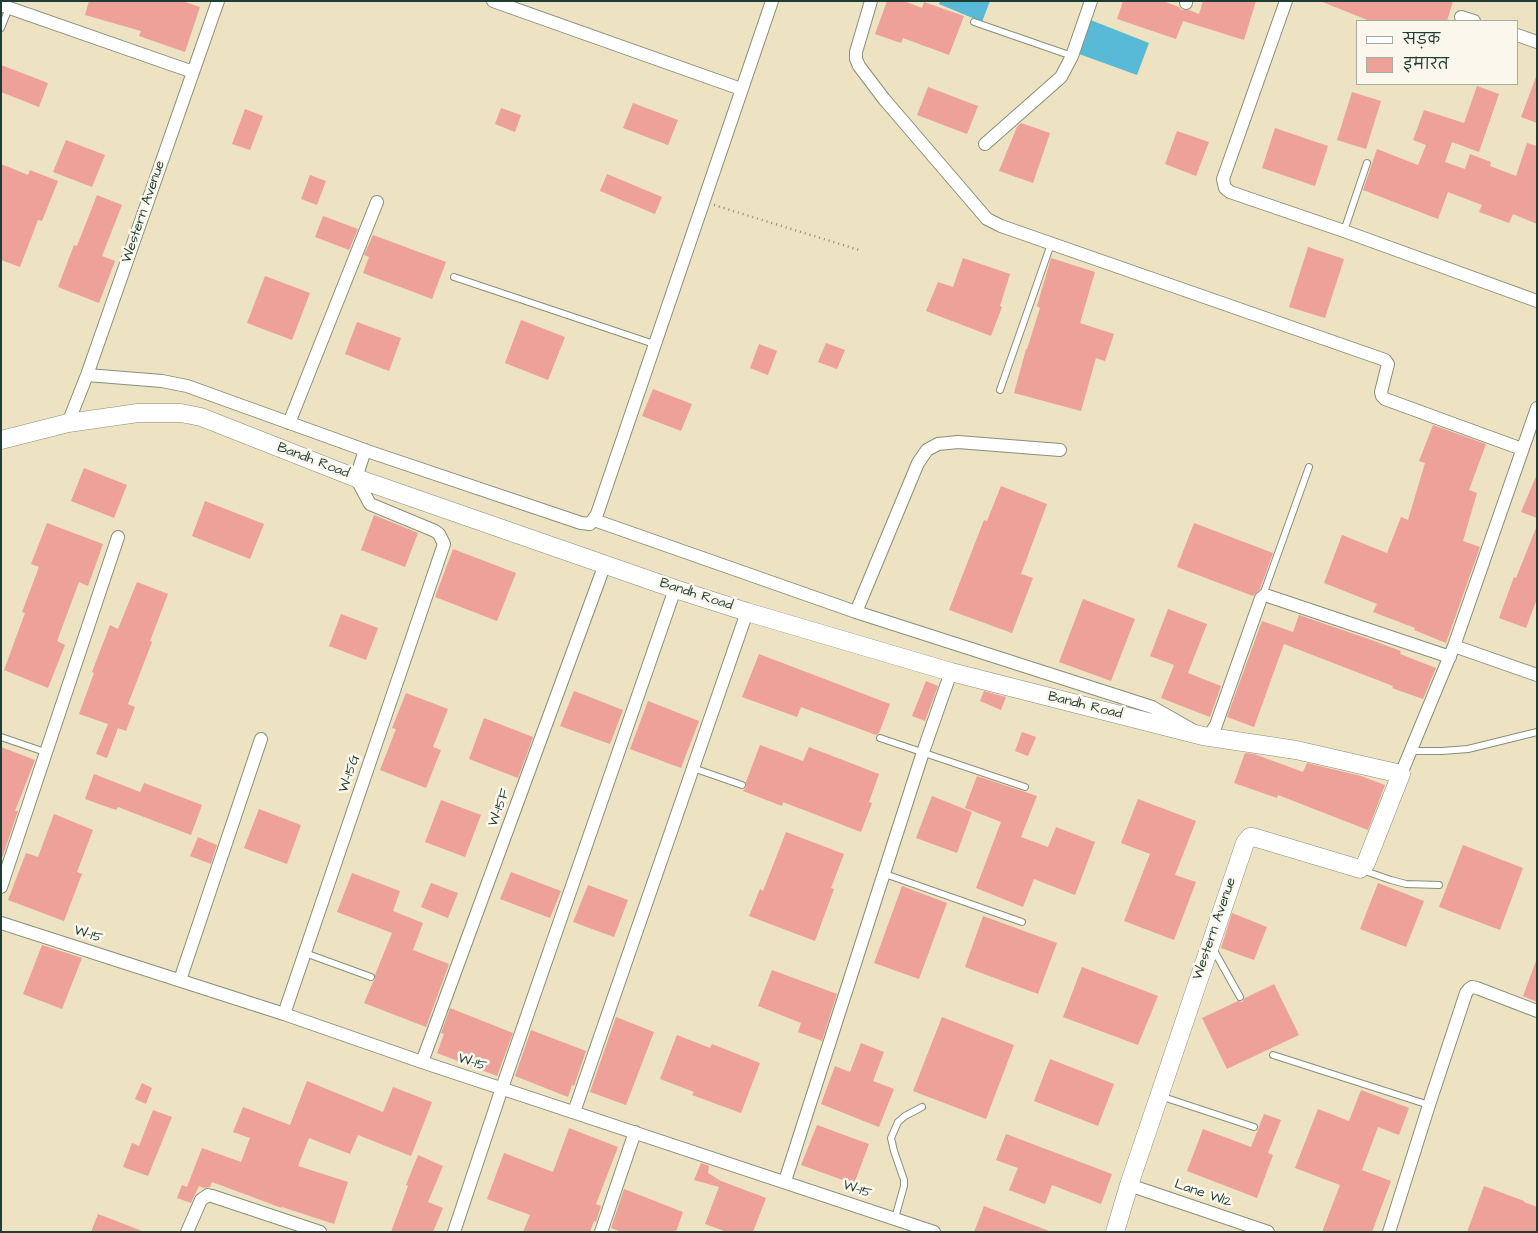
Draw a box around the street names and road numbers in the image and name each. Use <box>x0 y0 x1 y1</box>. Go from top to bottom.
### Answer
street label: Western Avenue <box>119 159 169 265</box>
street label: Bandh Road <box>275 440 351 482</box>
street label: Bandh Road <box>657 575 735 615</box>
street label: Bandh Road <box>1046 689 1124 723</box>
street label: W-15G <box>336 753 364 795</box>
street label: W-15F <box>485 787 515 829</box>
street label: Western Avenue <box>1190 876 1240 982</box>
street label: W-15 <box>72 922 104 948</box>
street label: W-15 <box>456 1050 488 1076</box>
street label: Lane W12 <box>1172 1176 1234 1212</box>
street label: W-15 <box>840 1177 874 1203</box>

